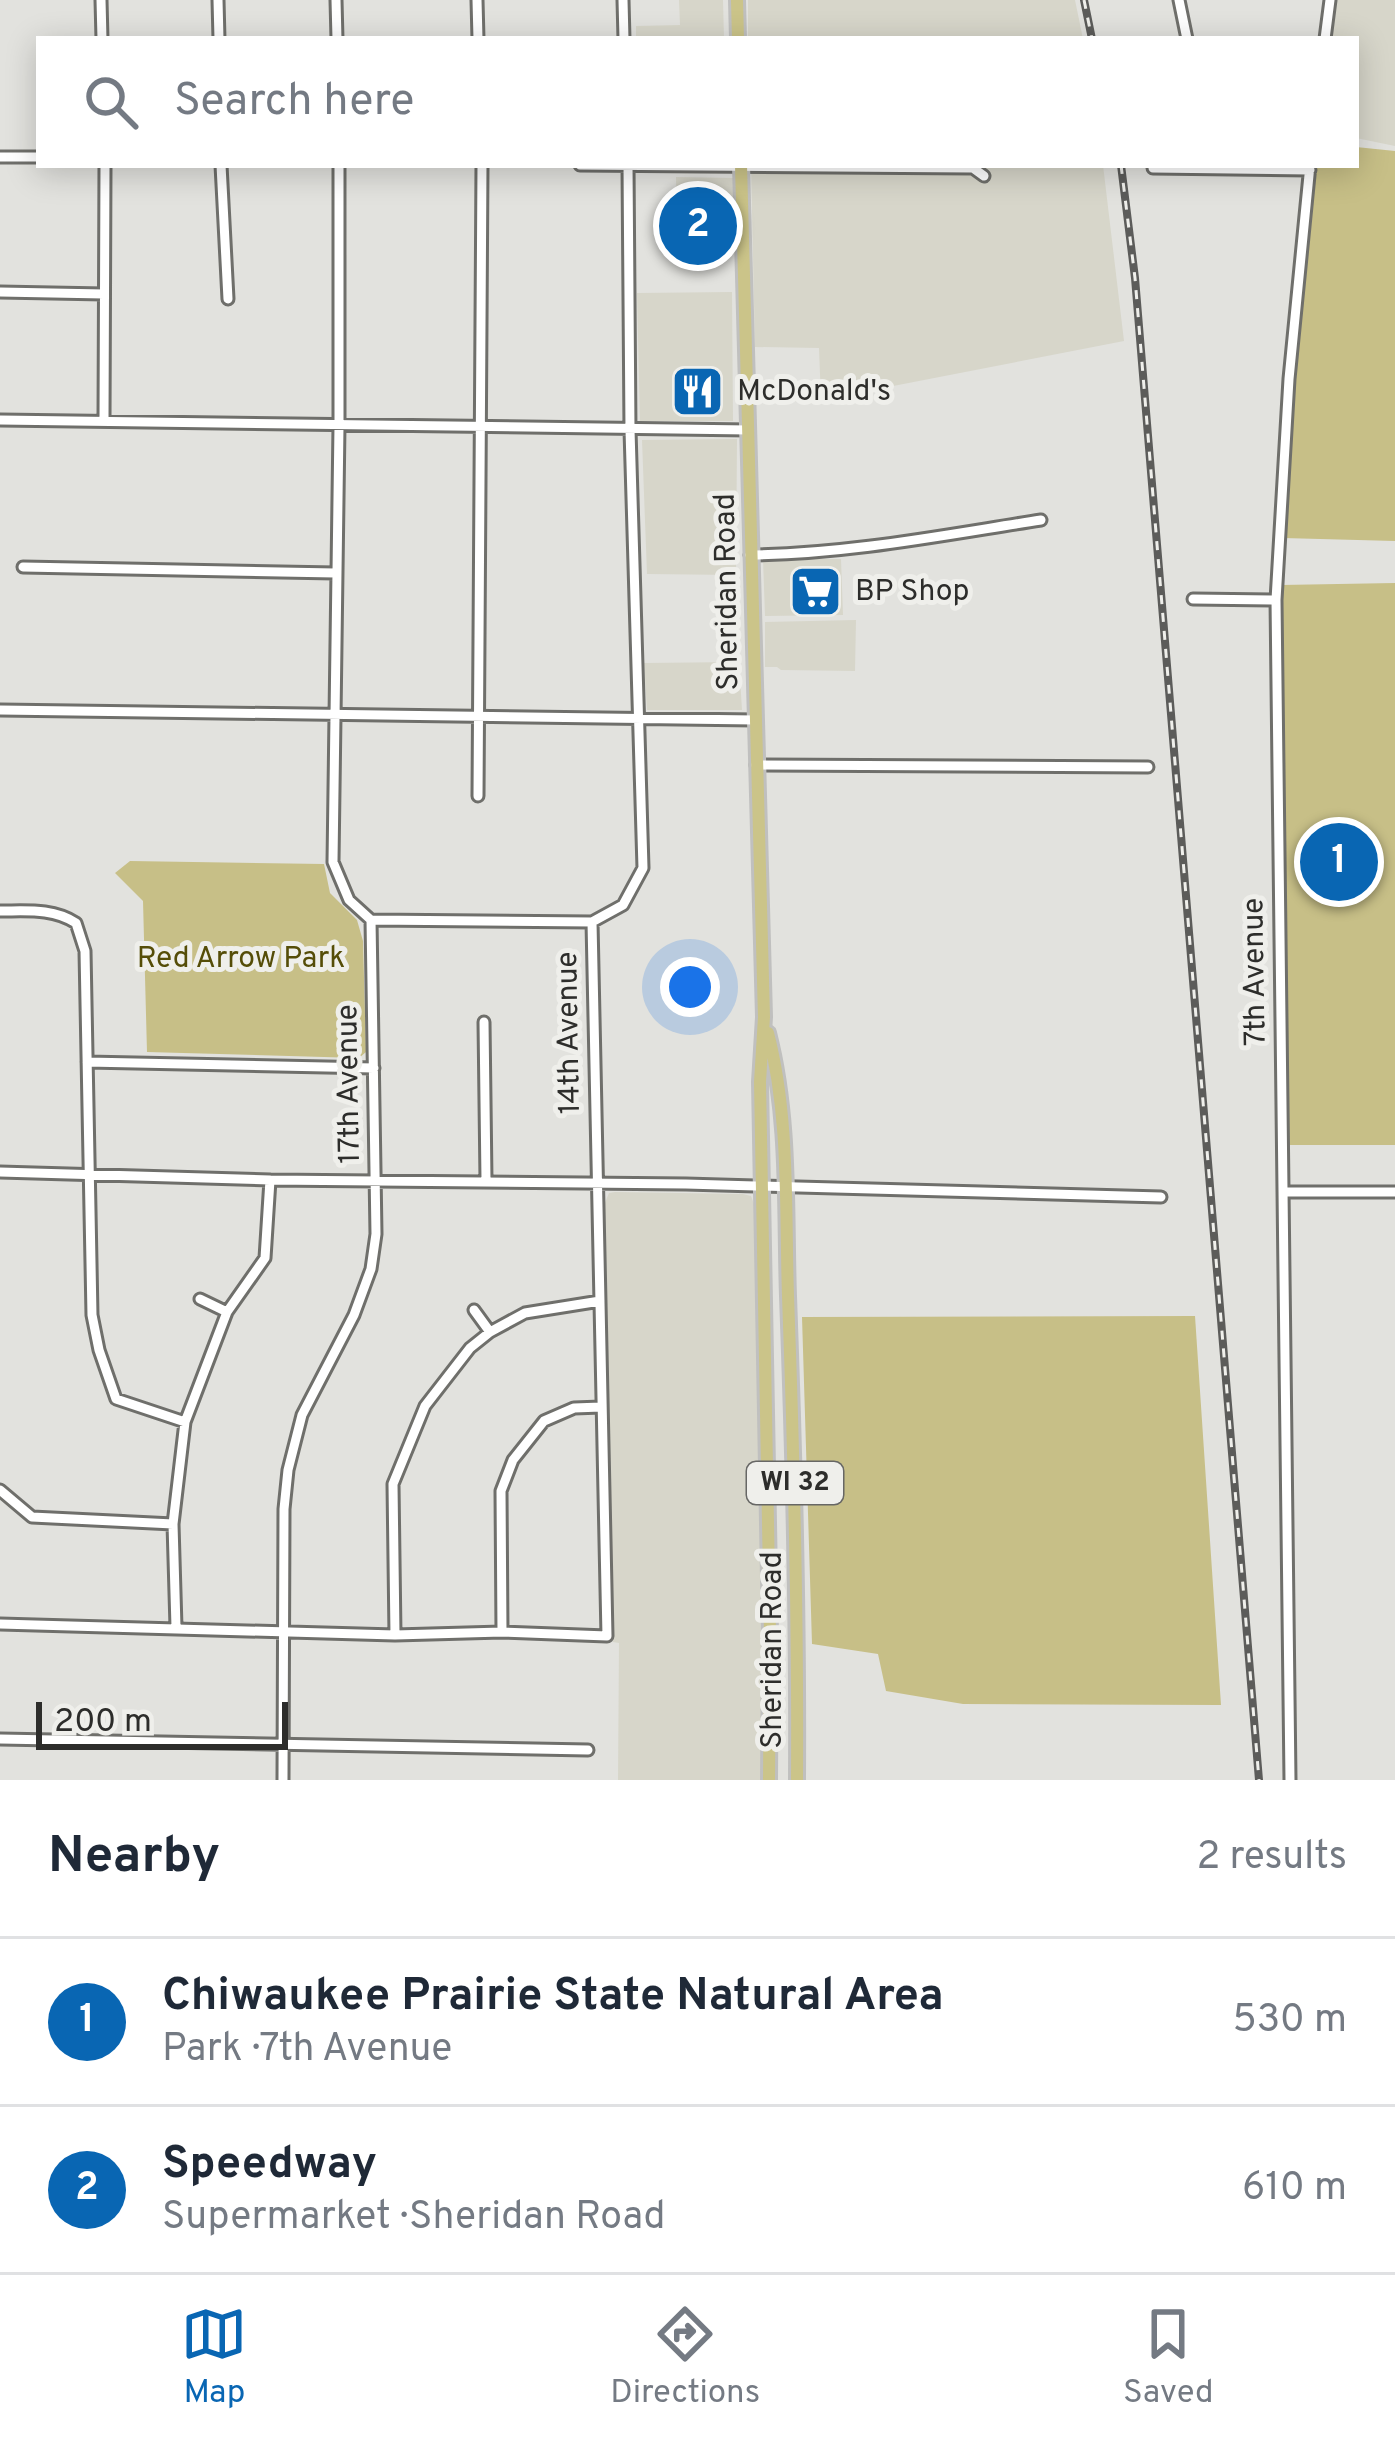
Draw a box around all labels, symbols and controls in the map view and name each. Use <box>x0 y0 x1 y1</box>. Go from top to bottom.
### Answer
search box <box>36 36 1359 168</box>
icon: search <box>78 69 144 135</box>
text: Search here <box>174 74 414 131</box>
pin: 2 <box>659 181 737 271</box>
restaurant icon: McDonald's <box>670 364 726 420</box>
place label: McDonald's <box>737 374 891 411</box>
street label: Sheridan Road <box>708 493 748 691</box>
supermarket icon: BP Shop <box>788 564 844 620</box>
place label: BP Shop <box>855 574 969 611</box>
pin: 1 <box>1300 817 1378 907</box>
street label: 7th Avenue <box>1236 897 1276 1047</box>
park label: Red Arrow Park <box>137 941 345 978</box>
street label: 14th Avenue <box>550 951 590 1115</box>
your location <box>660 957 720 1017</box>
street label: 17th Avenue <box>330 1004 370 1164</box>
road number: WI 32 <box>747 1462 843 1504</box>
street label: Sheridan Road <box>755 1551 792 1749</box>
scale bar <box>36 1696 288 1749</box>
text: 200 m <box>54 1702 152 1744</box>
text: Nearby <box>48 1826 220 1891</box>
text: 2 results <box>1196 1834 1347 1883</box>
text: Chiwaukee Prairie State Natural Area <box>162 1969 944 2026</box>
text: 1 <box>79 1997 95 2046</box>
text: 530 m <box>1232 1997 1347 2046</box>
text: Park · 7th Avenue <box>162 2026 452 2075</box>
text: Speedway <box>162 2137 377 2194</box>
text: 2 <box>75 2165 99 2214</box>
text: 610 m <box>1242 2165 1347 2214</box>
text: Supermarket · Sheridan Road <box>162 2194 666 2243</box>
tab: Map <box>181 2301 247 2415</box>
tab: Directions <box>610 2301 760 2415</box>
tab: Saved <box>1123 2301 1214 2415</box>

